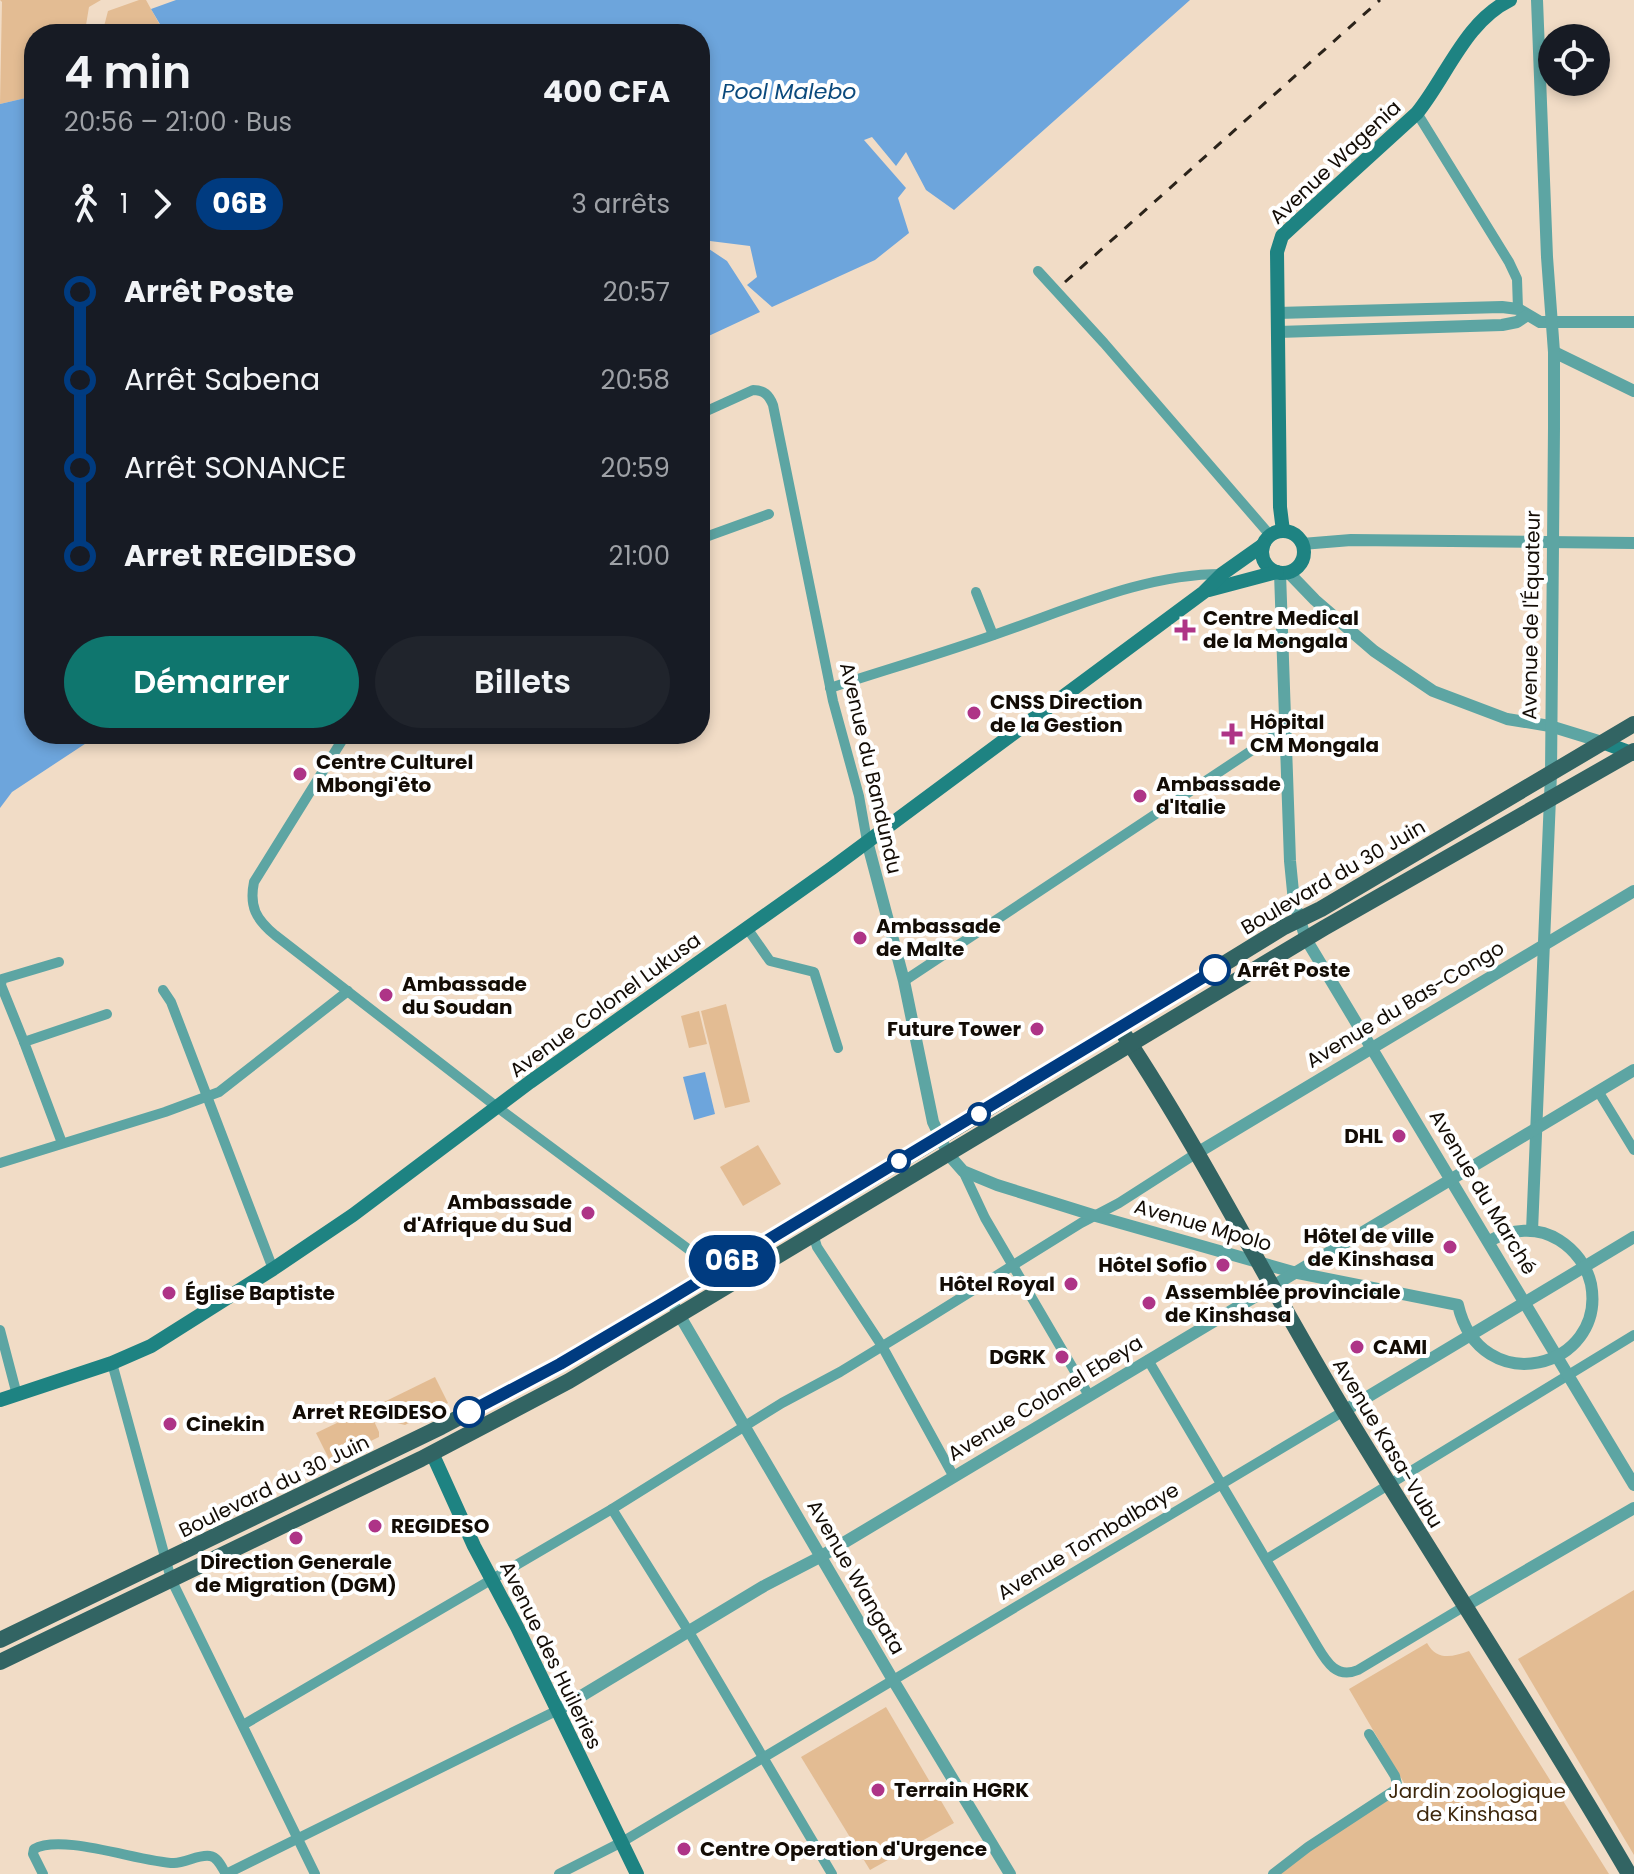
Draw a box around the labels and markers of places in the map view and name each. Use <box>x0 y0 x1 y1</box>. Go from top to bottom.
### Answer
place label: Centre Medical de la Mongala <box>1203 604 1359 655</box>
marker: Centre Medical de la Mongala <box>1174 619 1196 641</box>
place label: CNSS Direction de la Gestion <box>990 688 1143 739</box>
marker: CNSS Direction de la Gestion <box>965 704 983 722</box>
place label: Hôpital CM Mongala <box>1250 708 1379 759</box>
marker: Hôpital CM Mongala <box>1221 723 1243 745</box>
place label: Centre Culturel Mbongi'êto <box>316 748 473 799</box>
marker: Centre Culturel Mbongi'êto <box>291 765 309 783</box>
place label: Ambassade d'Italie <box>1156 770 1281 821</box>
marker: Ambassade d'Italie <box>1131 787 1149 805</box>
place label: Ambassade de Malte <box>876 912 1001 963</box>
marker: Ambassade de Malte <box>851 929 869 947</box>
marker: Arrêt Poste <box>1200 955 1230 985</box>
place label: Arrêt Poste <box>1237 956 1350 984</box>
place label: Ambassade du Soudan <box>402 970 527 1021</box>
marker: Ambassade du Soudan <box>377 986 395 1004</box>
place label: Future Tower <box>887 1015 1021 1043</box>
marker: Future Tower <box>1028 1020 1046 1038</box>
unlabelled marker <box>968 1103 990 1125</box>
place label: DHL <box>1344 1122 1383 1150</box>
marker: DHL <box>1390 1127 1408 1145</box>
unlabelled marker <box>888 1150 910 1172</box>
place label: Ambassade d'Afrique du Sud <box>403 1188 572 1239</box>
marker: Ambassade d'Afrique du Sud <box>579 1204 597 1222</box>
place label: Hôtel de ville de Kinshasa <box>1303 1222 1434 1273</box>
marker: Hôtel de ville de Kinshasa <box>1441 1238 1459 1256</box>
place label: Hôtel Sofio <box>1098 1251 1207 1279</box>
marker: Hôtel Sofio <box>1214 1256 1232 1274</box>
place label: Hôtel Royal <box>939 1270 1055 1298</box>
marker: Hôtel Royal <box>1062 1275 1080 1293</box>
place label: Assemblée provinciale de Kinshasa <box>1165 1278 1401 1329</box>
place label: Église Baptiste <box>185 1279 335 1307</box>
marker: Église Baptiste <box>160 1284 178 1302</box>
marker: Assemblée provinciale de Kinshasa <box>1140 1294 1158 1312</box>
place label: CAMI <box>1373 1333 1427 1361</box>
marker: CAMI <box>1348 1338 1366 1356</box>
place label: DGRK <box>989 1343 1046 1371</box>
marker: DGRK <box>1053 1348 1071 1366</box>
marker: Arret REGIDESO <box>454 1397 484 1427</box>
place label: Arret REGIDESO <box>292 1398 447 1426</box>
place label: Cinekin <box>186 1410 265 1438</box>
marker: Cinekin <box>161 1415 179 1433</box>
place label: REGIDESO <box>391 1512 490 1540</box>
marker: REGIDESO <box>366 1517 384 1535</box>
marker: Direction Generale de Migration (DGM) <box>287 1529 305 1547</box>
place label: Direction Generale de Migration (DGM) <box>195 1548 397 1599</box>
place label: Terrain HGRK <box>894 1776 1029 1804</box>
marker: Terrain HGRK <box>869 1781 887 1799</box>
place label: Centre Operation d'Urgence <box>700 1835 987 1863</box>
marker: Centre Operation d'Urgence <box>675 1840 693 1858</box>

